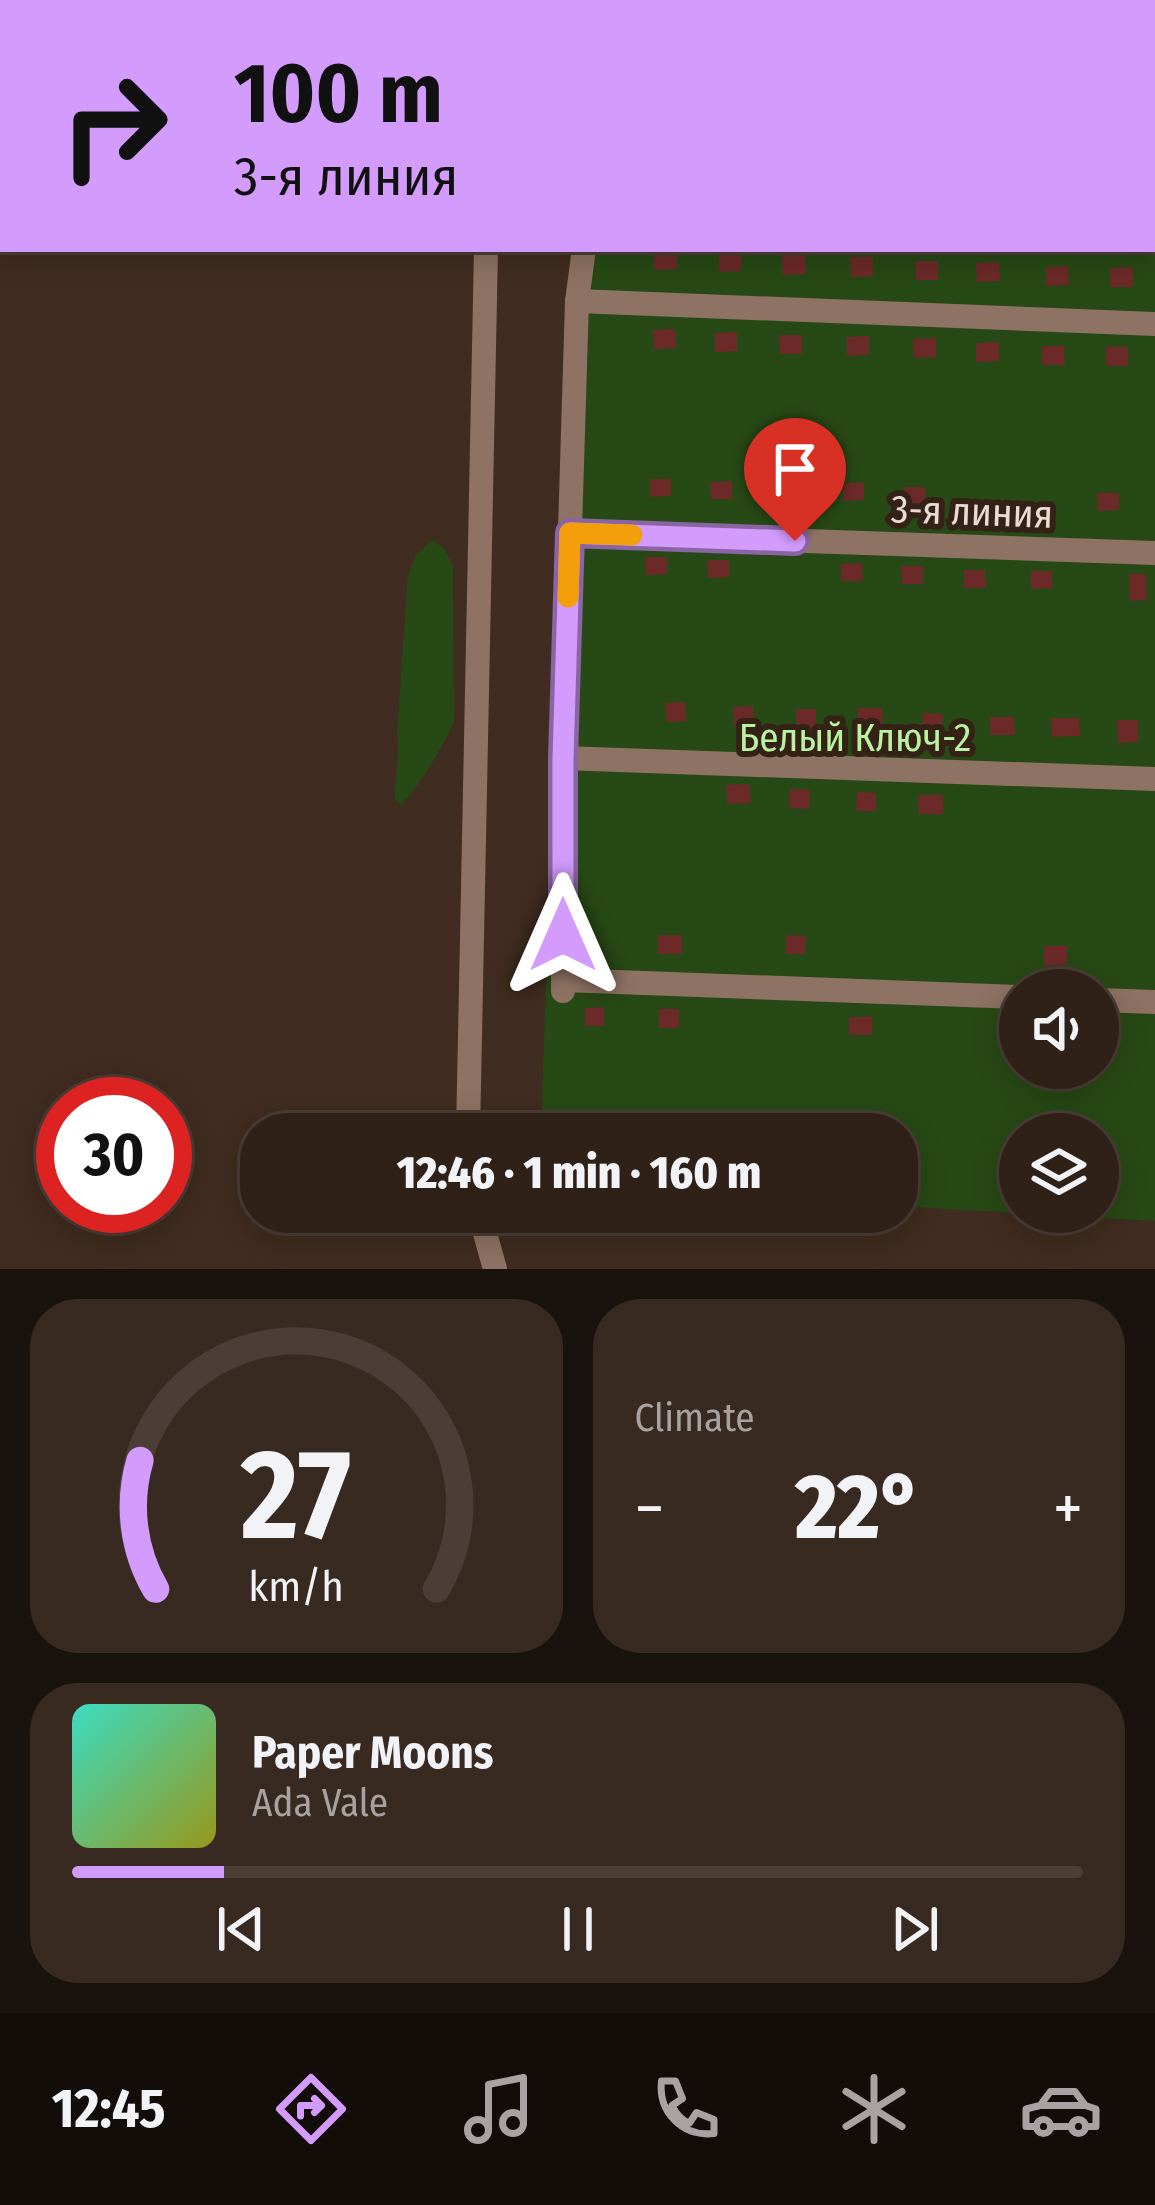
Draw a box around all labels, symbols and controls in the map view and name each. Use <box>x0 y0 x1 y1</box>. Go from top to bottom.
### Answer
text: 100 m <box>234 43 443 144</box>
icon: right <box>36 48 192 204</box>
text: 3-я линия <box>234 145 458 209</box>
pin <box>744 418 846 541</box>
icon: arrive <box>762 436 828 502</box>
street label: 3-я линия <box>890 486 1054 538</box>
park label: Белый Ключ-2 <box>739 715 971 761</box>
position arrow <box>500 872 626 998</box>
map controls <box>999 969 1119 1233</box>
button: sound <box>999 969 1119 1089</box>
speed limit sign: 30 <box>36 1077 192 1233</box>
button: layers <box>999 1113 1119 1233</box>
text: 12:46 · 1 min · 160 m <box>397 1146 761 1200</box>
text: Climate <box>635 1395 755 1441</box>
text: 27 <box>240 1421 351 1571</box>
text: 22° <box>795 1454 922 1562</box>
text: − <box>635 1469 664 1548</box>
text: + <box>1053 1469 1083 1548</box>
text: km/h <box>248 1561 344 1612</box>
text: Paper Moons <box>252 1726 494 1780</box>
text: Ada Vale <box>252 1780 388 1826</box>
icon: previous <box>208 1896 274 1962</box>
icon: pause <box>545 1896 611 1962</box>
icon: next <box>882 1896 948 1962</box>
icon: directions <box>269 2067 353 2151</box>
icon: music <box>457 2067 541 2151</box>
icon: phone <box>644 2067 728 2151</box>
icon: climate <box>832 2067 916 2151</box>
icon: car <box>1019 2067 1103 2151</box>
text: 12:45 <box>52 2077 165 2141</box>

